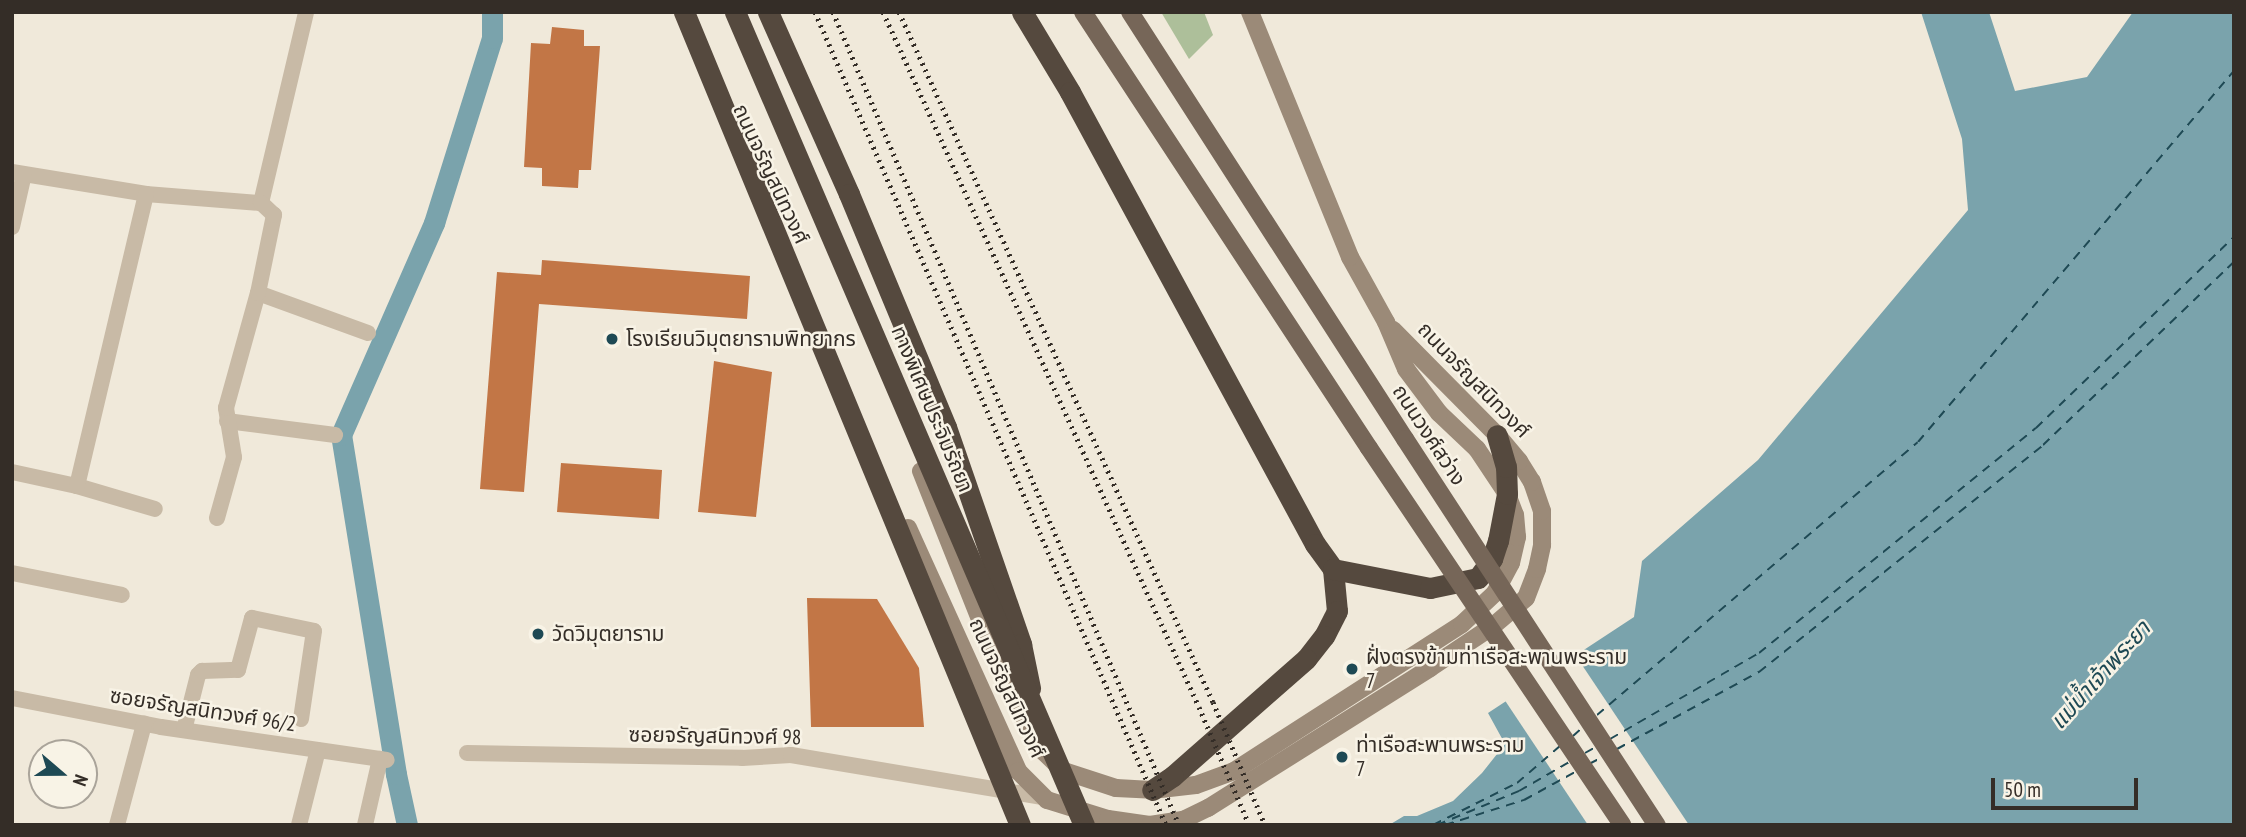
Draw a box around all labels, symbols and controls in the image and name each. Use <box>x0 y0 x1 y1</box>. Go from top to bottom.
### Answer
street label: ถนนจรัญสนิทวงศ์ <box>728 100 814 248</box>
street label: ถนนจรัญสนิทวงศ์ <box>1412 317 1536 443</box>
street label: ทางพิเศษประจิมรัถยา <box>886 322 978 496</box>
place label: โรงเรียนวิมุตยารามพิทยากร <box>626 326 856 352</box>
marker: โรงเรียนวิมุตยารามพิทยากร <box>604 331 620 347</box>
street label: ถนนวงศ์สว่าง <box>1387 380 1471 490</box>
street label: ถนนจรัญสนิทวงศ์ <box>964 614 1050 762</box>
water label: แม่น้ำเจ้าพระยา <box>2044 615 2156 735</box>
place label: วัดวิมุตยาราม <box>552 621 665 647</box>
marker: วัดวิมุตยาราม <box>530 626 546 642</box>
place label: ฝั่งตรงข้ามท่าเรือสะพานพระราม 7 <box>1366 644 1627 694</box>
marker: ฝั่งตรงข้ามท่าเรือสะพานพระราม 7 <box>1344 661 1360 677</box>
street label: ซอยจรัญสนิทวงศ์ 96/2 <box>108 683 298 737</box>
street label: ซอยจรัญสนิทวงศ์ 98 <box>629 722 801 750</box>
place label: ท่าเรือสะพานพระราม 7 <box>1356 732 1524 782</box>
north arrow <box>28 739 98 809</box>
marker: ท่าเรือสะพานพระราม 7 <box>1334 749 1350 765</box>
scale bar <box>1994 764 2141 808</box>
text: N <box>68 772 94 789</box>
text: 50 m <box>2004 776 2041 803</box>

